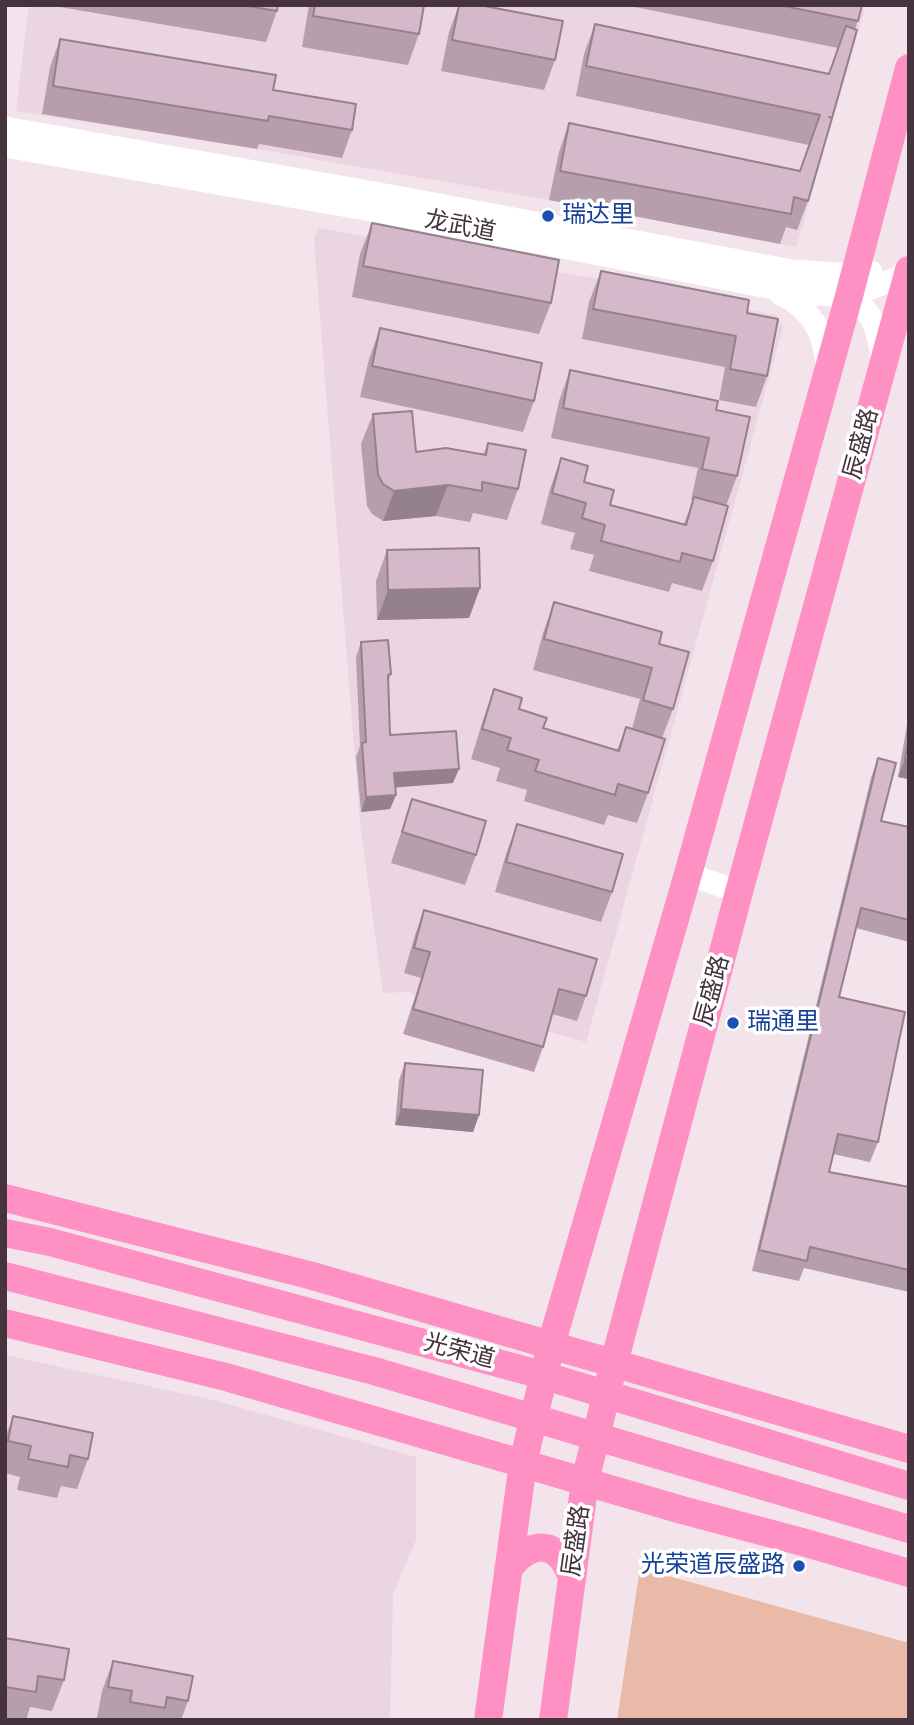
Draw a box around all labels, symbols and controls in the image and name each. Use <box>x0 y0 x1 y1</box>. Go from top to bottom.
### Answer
place label: 瑞达里 <box>562 202 634 230</box>
street label: 龙武道 <box>422 206 498 248</box>
marker: 瑞达里 <box>540 208 556 224</box>
street label: 辰盛路 <box>839 405 885 483</box>
street label: 辰盛路 <box>690 952 736 1030</box>
place label: 瑞通里 <box>747 1009 819 1037</box>
marker: 瑞通里 <box>725 1015 741 1031</box>
street label: 光荣道 <box>420 1329 498 1375</box>
street label: 辰盛路 <box>558 1503 596 1579</box>
place label: 光荣道辰盛路 <box>641 1552 785 1580</box>
marker: 光荣道辰盛路 <box>791 1558 807 1574</box>

